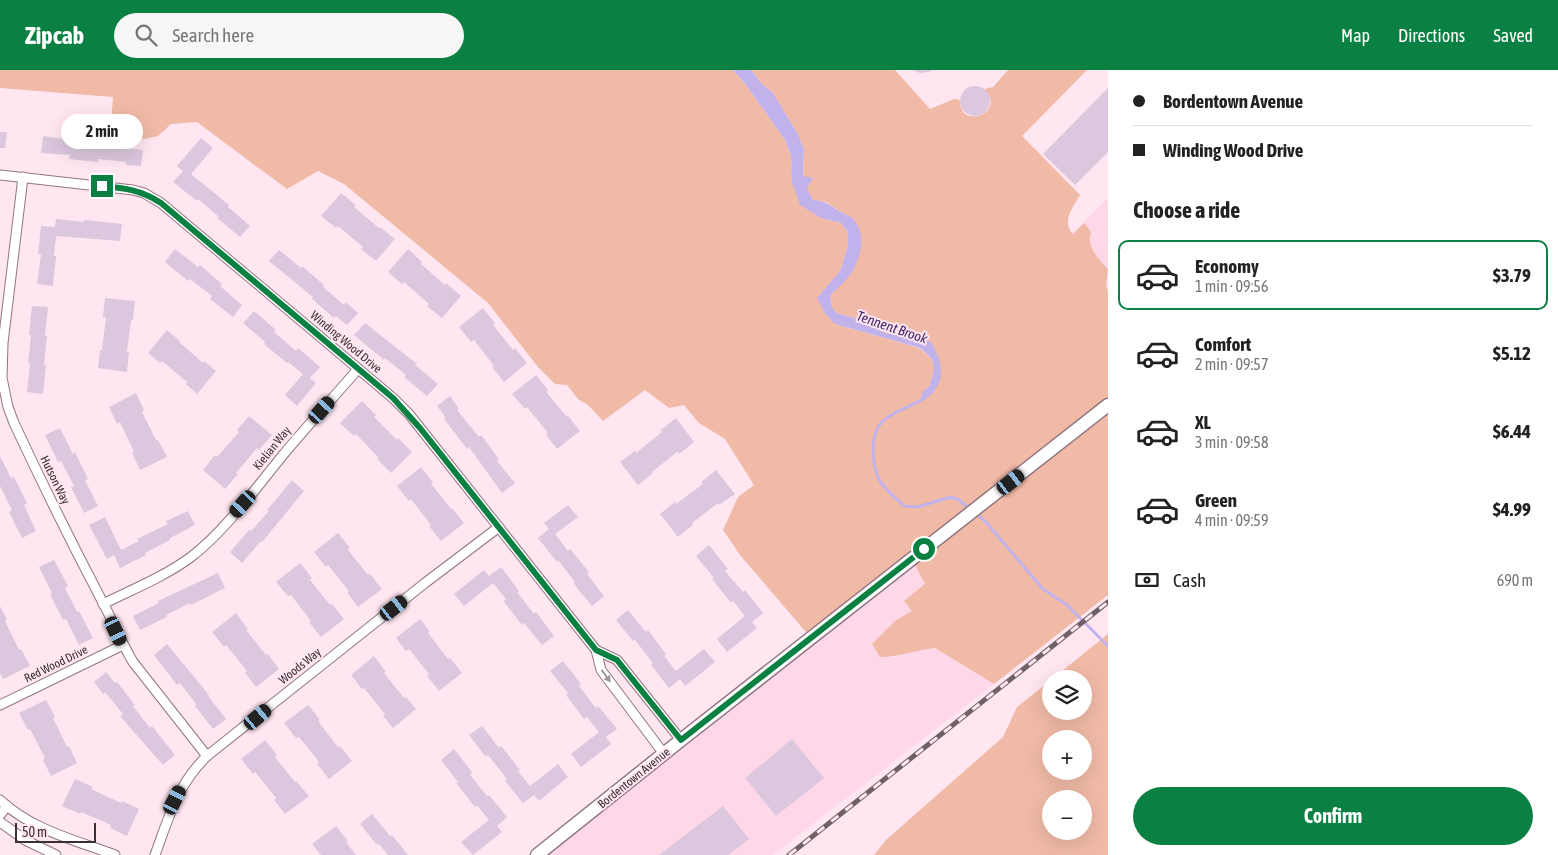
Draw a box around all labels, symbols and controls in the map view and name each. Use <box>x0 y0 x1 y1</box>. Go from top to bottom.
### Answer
search box <box>114 13 464 58</box>
icon: search <box>132 21 160 49</box>
text: Zipcab <box>25 22 84 49</box>
text: Search here <box>172 24 254 46</box>
text: Map <box>1341 25 1370 46</box>
text: Directions <box>1398 25 1465 46</box>
text: Saved <box>1493 25 1533 46</box>
text: Bordentown Avenue <box>1163 90 1303 112</box>
callout: 2 min <box>61 114 143 148</box>
text: 2 min <box>86 122 118 140</box>
text: Winding Wood Drive <box>1163 139 1303 161</box>
route end <box>91 175 113 197</box>
text: Choose a ride <box>1133 197 1240 223</box>
icon: car <box>1135 253 1180 298</box>
text: Economy <box>1195 255 1259 277</box>
text: $3.79 <box>1493 264 1531 286</box>
text: 1 min · 09:56 <box>1195 277 1268 295</box>
water label: Tennent Brook <box>854 307 930 347</box>
street label: Winding Wood Drive <box>308 308 384 376</box>
icon: car <box>1135 331 1180 376</box>
text: Comfort <box>1195 333 1251 355</box>
text: $5.12 <box>1493 342 1531 364</box>
text: 2 min · 09:57 <box>1195 355 1268 373</box>
car <box>306 394 337 426</box>
icon: car <box>1135 409 1180 454</box>
text: XL <box>1195 411 1211 433</box>
text: $6.44 <box>1493 420 1531 442</box>
street label: Kielian Way <box>250 423 294 473</box>
text: 3 min · 09:58 <box>1195 433 1268 451</box>
street label: Hutson Way <box>37 453 73 507</box>
car <box>994 467 1027 497</box>
icon: car <box>1135 487 1180 532</box>
car <box>227 488 258 520</box>
text: Green <box>1195 489 1237 511</box>
text: $4.99 <box>1493 498 1531 520</box>
text: 4 min · 09:59 <box>1195 511 1268 529</box>
route start <box>913 538 935 560</box>
icon: cash <box>1133 566 1161 594</box>
text: Cash <box>1173 569 1206 591</box>
text: 690 m <box>1497 571 1533 589</box>
car <box>377 593 410 623</box>
car <box>102 614 129 648</box>
street label: Red Wood Drive <box>22 643 90 685</box>
street label: Woods Way <box>276 645 324 687</box>
one-way arrow <box>600 669 611 682</box>
map controls <box>1042 670 1092 840</box>
button: layers <box>1042 670 1092 720</box>
car <box>241 702 274 732</box>
button: + <box>1042 730 1092 780</box>
street label: Bordentown Avenue <box>595 745 673 811</box>
car <box>161 783 188 817</box>
button: Confirm <box>1133 787 1533 845</box>
button: − <box>1042 790 1092 840</box>
scale bar <box>15 820 96 843</box>
text: 50 m <box>22 824 47 840</box>

